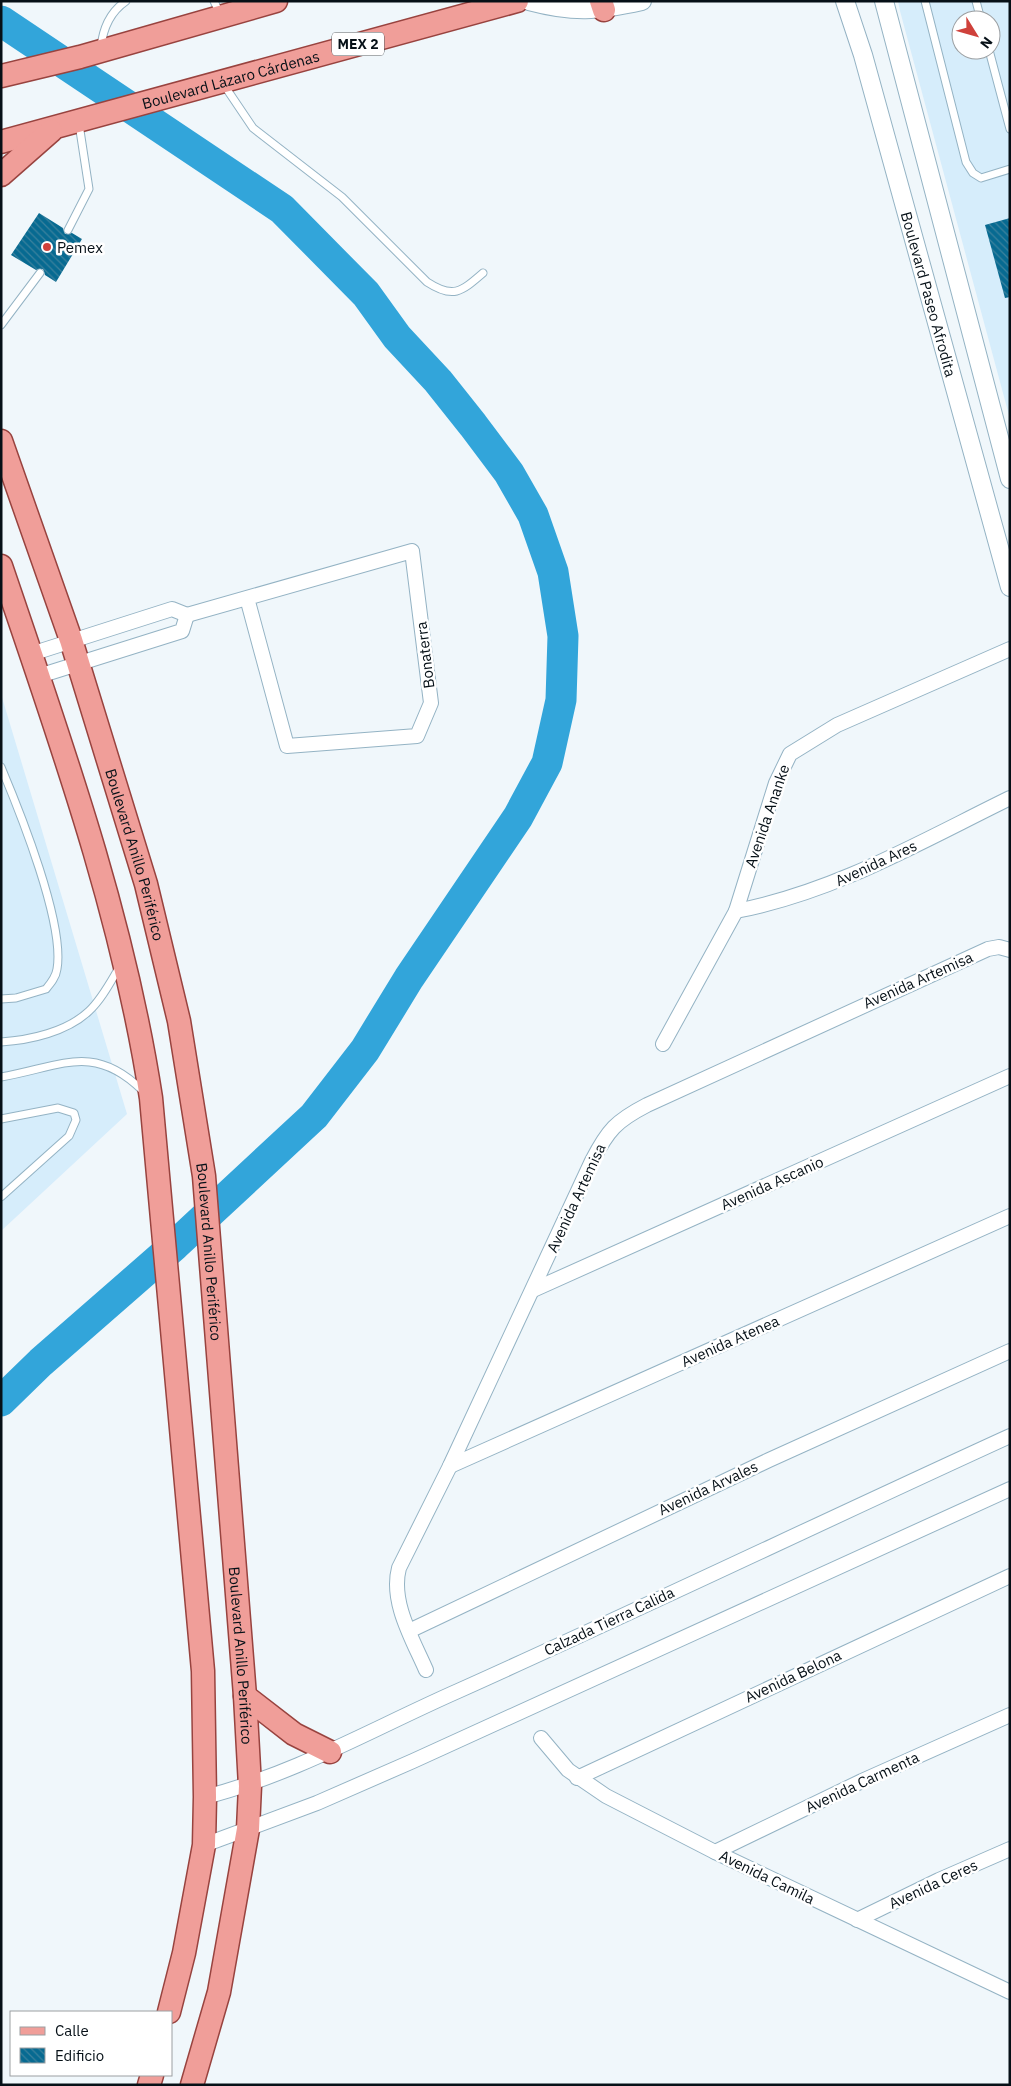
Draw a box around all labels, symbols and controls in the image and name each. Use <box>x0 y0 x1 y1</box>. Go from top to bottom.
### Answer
north arrow <box>951 10 1001 60</box>
road number: MEX 2 <box>332 33 384 56</box>
text: N <box>976 33 997 52</box>
street label: Boulevard Lázaro Cárdenas <box>140 46 322 113</box>
street label: Boulevard Paseo Afrodita <box>897 209 961 379</box>
place label: Pemex <box>57 238 103 257</box>
marker: Pemex <box>41 241 53 253</box>
street label: Bonaterra <box>411 621 439 689</box>
street label: Avenida Ananke <box>740 762 794 870</box>
street label: Boulevard Anillo Periférico <box>102 766 169 943</box>
street label: Avenida Ares <box>832 836 920 890</box>
street label: Avenida Artemisa <box>860 947 976 1013</box>
street label: Avenida Artemisa <box>542 1140 610 1256</box>
street label: Avenida Ascanio <box>718 1152 826 1214</box>
street label: Boulevard Anillo Periférico <box>192 1161 226 1341</box>
street label: Avenida Atenea <box>678 1311 782 1371</box>
street label: Avenida Arvales <box>655 1457 761 1519</box>
street label: Boulevard Anillo Periférico <box>225 1566 257 1745</box>
street label: Calzada Tierra Calida <box>541 1582 677 1660</box>
street label: Avenida Belona <box>742 1645 844 1707</box>
street label: Avenida Carmenta <box>802 1747 922 1817</box>
street label: Avenida Camila <box>716 1846 818 1908</box>
street label: Avenida Ceres <box>886 1855 980 1913</box>
legend <box>10 2011 172 2076</box>
text: Calle <box>55 2021 89 2040</box>
text: Edificio <box>55 2046 104 2065</box>

